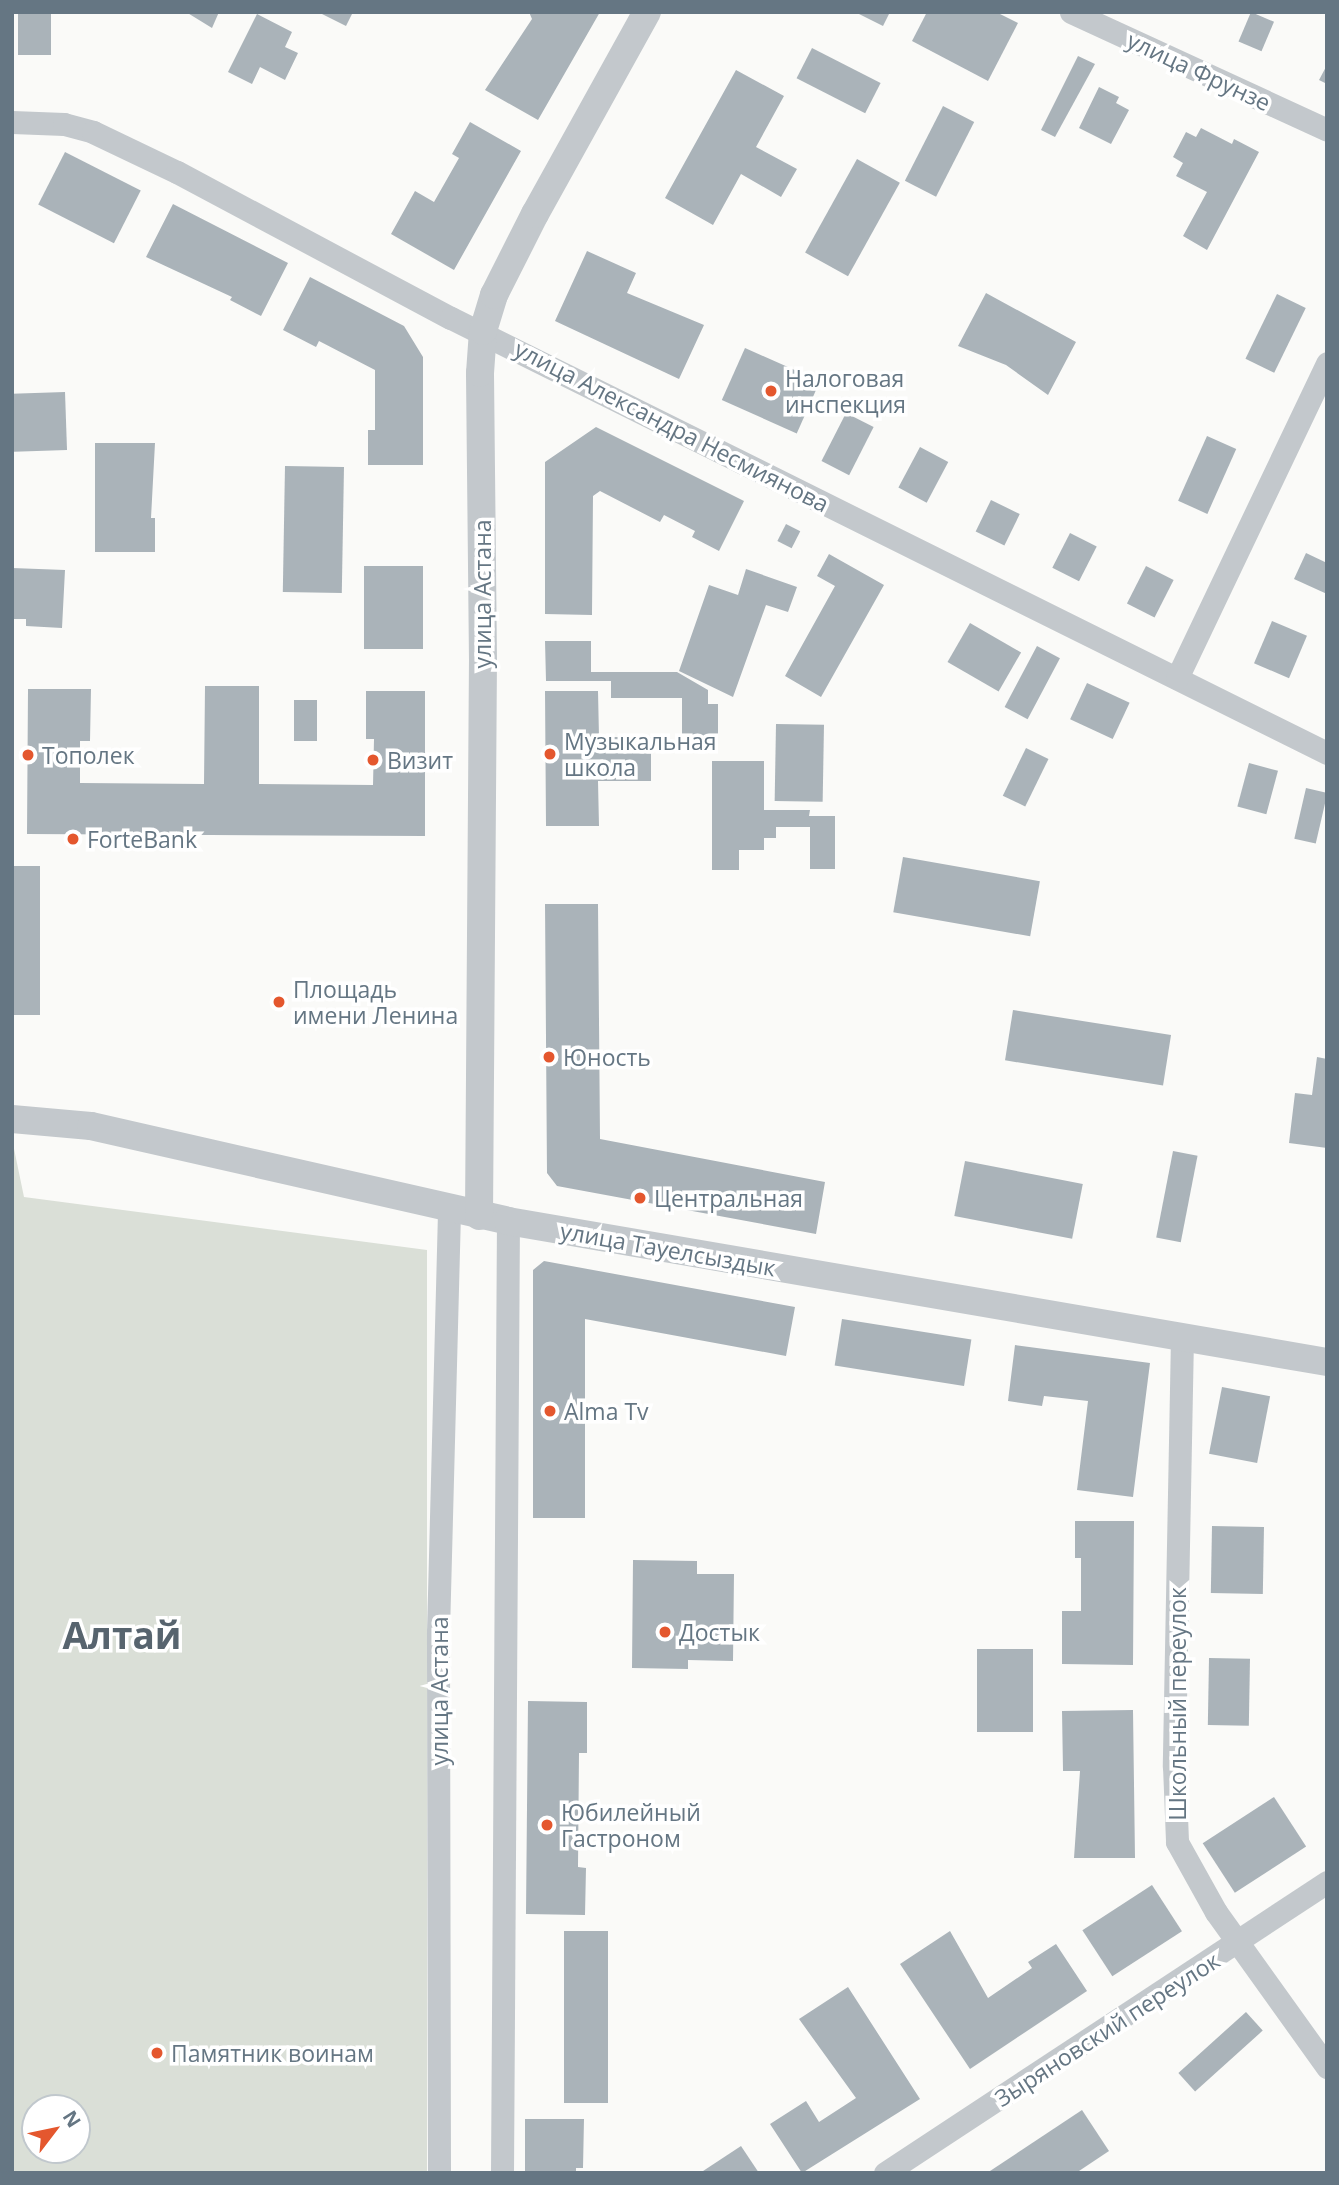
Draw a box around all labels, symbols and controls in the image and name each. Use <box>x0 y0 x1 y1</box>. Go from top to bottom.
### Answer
street label: улица Фрунзе <box>1123 26 1275 116</box>
street label: улица Александра Несмиянова <box>510 335 834 517</box>
place label: Налоговая инспекция <box>785 364 906 418</box>
marker: Налоговая инспекция <box>763 383 779 399</box>
street label: улица Астана <box>468 520 496 668</box>
place label: Музыкальная школа <box>564 727 716 781</box>
place label: Тополек <box>42 741 135 769</box>
place label: Визит <box>387 746 453 774</box>
marker: Музыкальная школа <box>542 746 558 762</box>
marker: Тополек <box>20 747 36 763</box>
marker: Визит <box>365 752 381 768</box>
place label: ForteBank <box>87 825 197 853</box>
marker: ForteBank <box>65 831 81 847</box>
place label: Площадь имени Ленина <box>293 975 458 1029</box>
marker: Площадь имени Ленина <box>271 994 287 1010</box>
place label: Юность <box>563 1043 651 1071</box>
marker: Юность <box>541 1049 557 1065</box>
place label: Центральная <box>654 1184 803 1212</box>
marker: Центральная <box>632 1190 648 1206</box>
street label: улица Тауелсыздык <box>558 1216 778 1282</box>
place label: Alma Tv <box>564 1397 649 1425</box>
marker: Alma Tv <box>542 1403 558 1419</box>
street label: Школьный переулок <box>1163 1587 1191 1821</box>
district label: Алтай <box>63 1613 181 1657</box>
street label: улица Астана <box>425 1617 453 1765</box>
place label: Достык <box>679 1618 760 1646</box>
marker: Достык <box>657 1624 673 1640</box>
place label: Юбилейный Гастроном <box>561 1798 701 1852</box>
marker: Юбилейный Гастроном <box>539 1817 555 1833</box>
street label: Зыряновский переулок <box>990 1946 1224 2112</box>
place label: Памятник воинам <box>171 2039 374 2067</box>
marker: Памятник воинам <box>149 2045 165 2061</box>
north arrow <box>21 2094 91 2164</box>
text: N <box>57 2105 87 2132</box>

